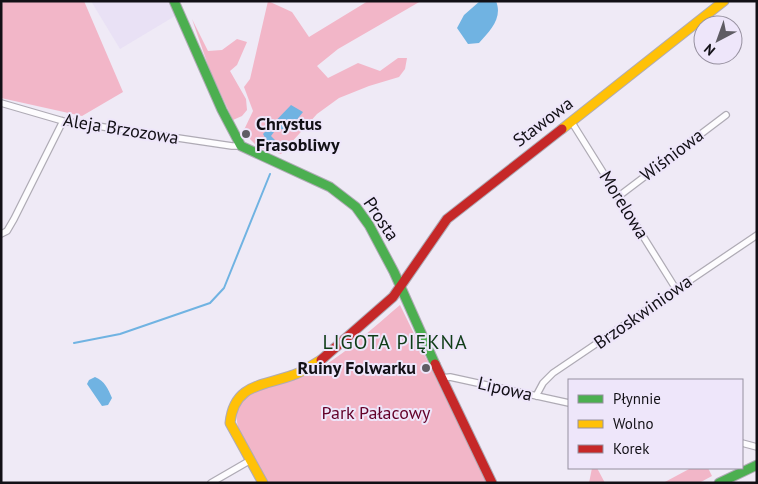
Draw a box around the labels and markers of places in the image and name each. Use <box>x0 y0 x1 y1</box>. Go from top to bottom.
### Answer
place label: Chrystus Frasobliwy <box>256 112 340 156</box>
marker: Chrystus Frasobliwy <box>240 128 252 140</box>
place label: Ruiny Folwarku <box>297 356 416 379</box>
marker: Ruiny Folwarku <box>420 362 432 374</box>

